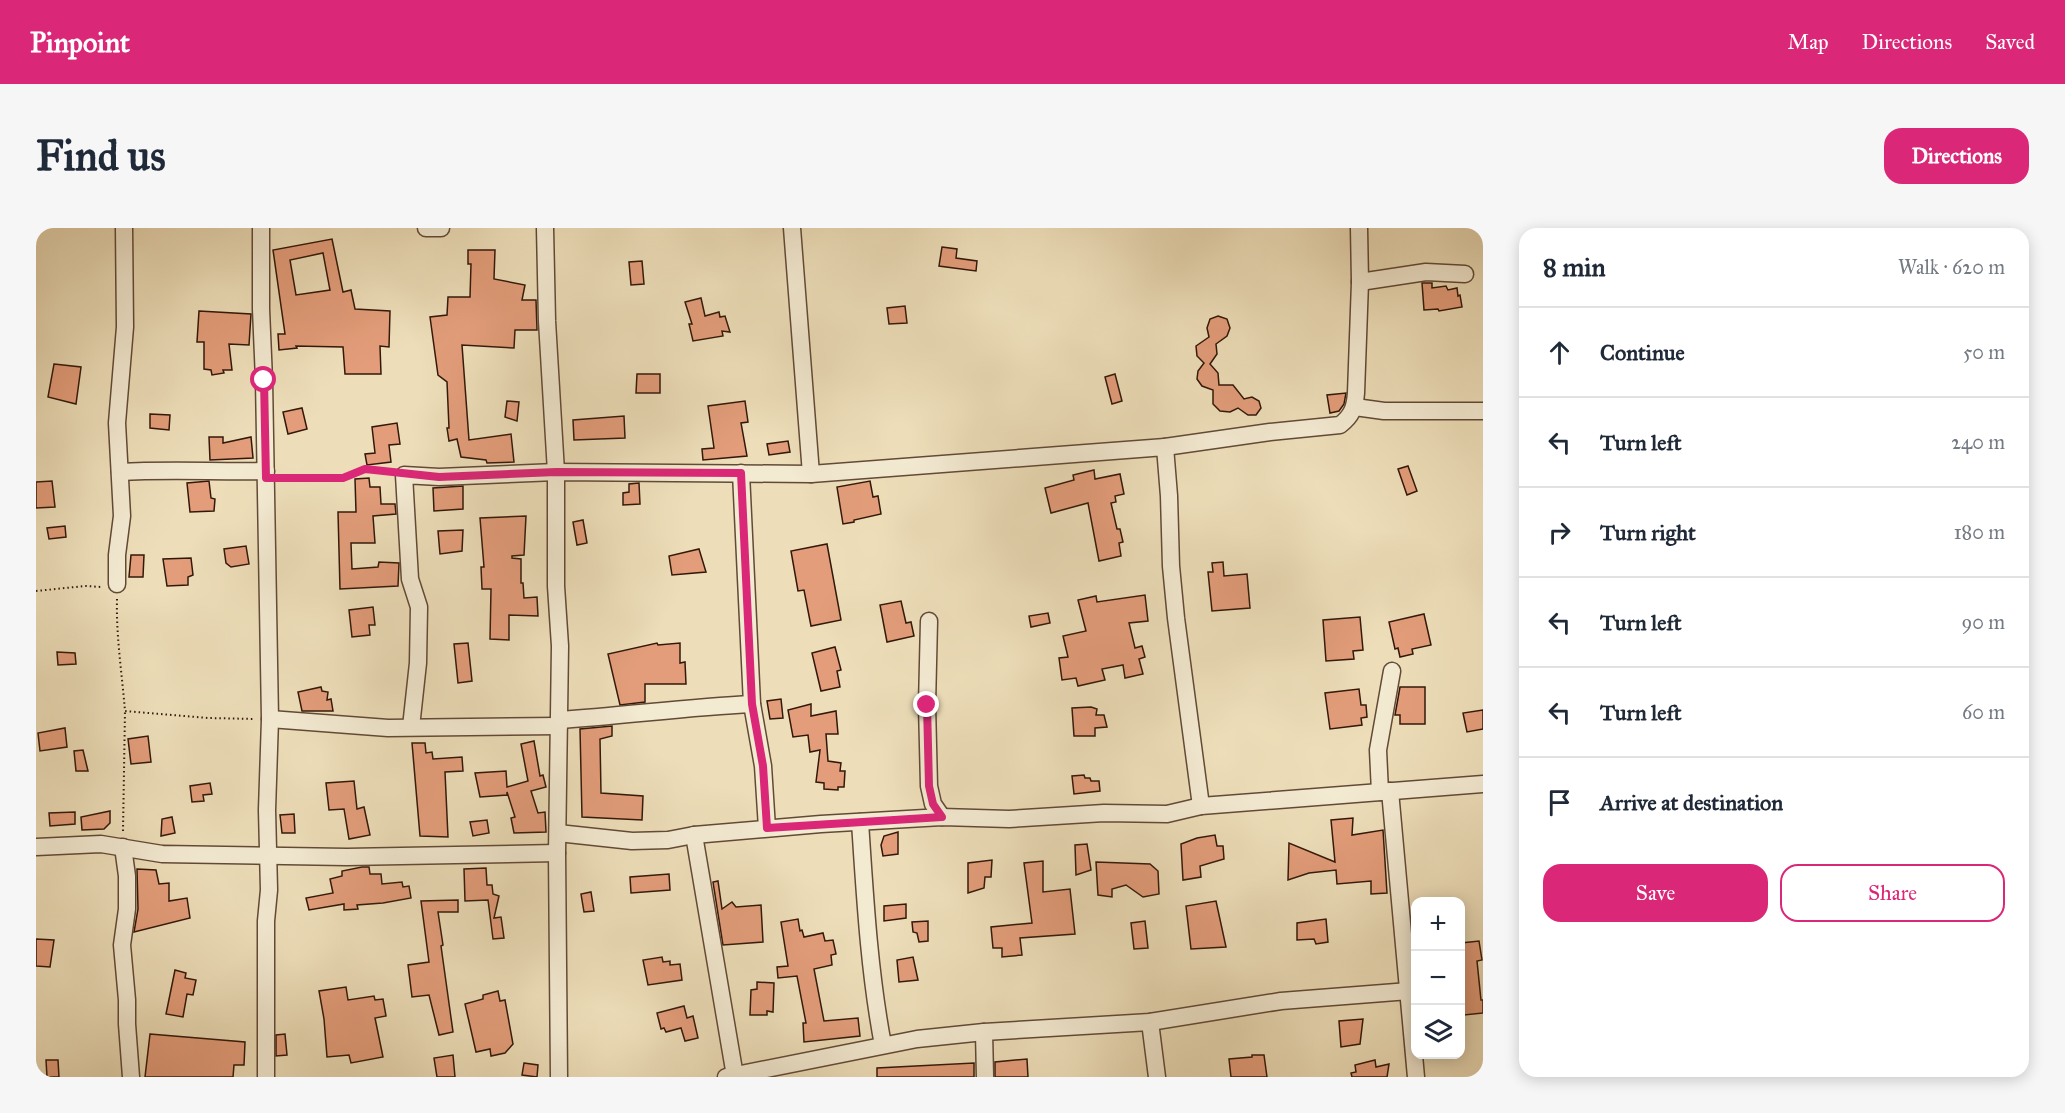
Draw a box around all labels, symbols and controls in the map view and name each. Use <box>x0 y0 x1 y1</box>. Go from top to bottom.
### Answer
text: Pinpoint <box>30 25 130 60</box>
text: Map <box>1788 29 1829 55</box>
text: Directions <box>1862 29 1952 55</box>
text: Saved <box>1985 29 2035 55</box>
button: Directions <box>1884 128 2029 184</box>
text: Find us <box>36 130 166 182</box>
text: 8 min <box>1543 251 1606 283</box>
text: Walk · 620 m <box>1898 255 2005 279</box>
icon: ahead <box>1543 336 1576 369</box>
text: Continue <box>1600 339 1685 366</box>
text: 50 m <box>1963 340 2005 364</box>
route start <box>250 366 276 392</box>
icon: left <box>1543 426 1576 459</box>
text: Turn left <box>1600 429 1682 456</box>
text: 240 m <box>1951 430 2005 454</box>
icon: right <box>1543 516 1576 549</box>
text: Turn right <box>1600 519 1696 546</box>
text: 180 m <box>1954 520 2005 544</box>
icon: left <box>1543 606 1576 639</box>
text: Turn left <box>1600 609 1682 636</box>
text: 90 m <box>1962 610 2005 634</box>
route end <box>913 691 939 717</box>
icon: left <box>1543 696 1576 729</box>
text: Turn left <box>1600 699 1682 726</box>
text: 60 m <box>1962 700 2005 724</box>
icon: arrive <box>1543 786 1576 819</box>
text: Arrive at destination <box>1600 789 1783 816</box>
button: Save <box>1543 864 1768 922</box>
button: Share <box>1780 864 2005 922</box>
map controls <box>1411 897 1465 1059</box>
button: + <box>1411 897 1465 951</box>
button: − <box>1411 951 1465 1005</box>
button: layers <box>1411 1005 1465 1059</box>

